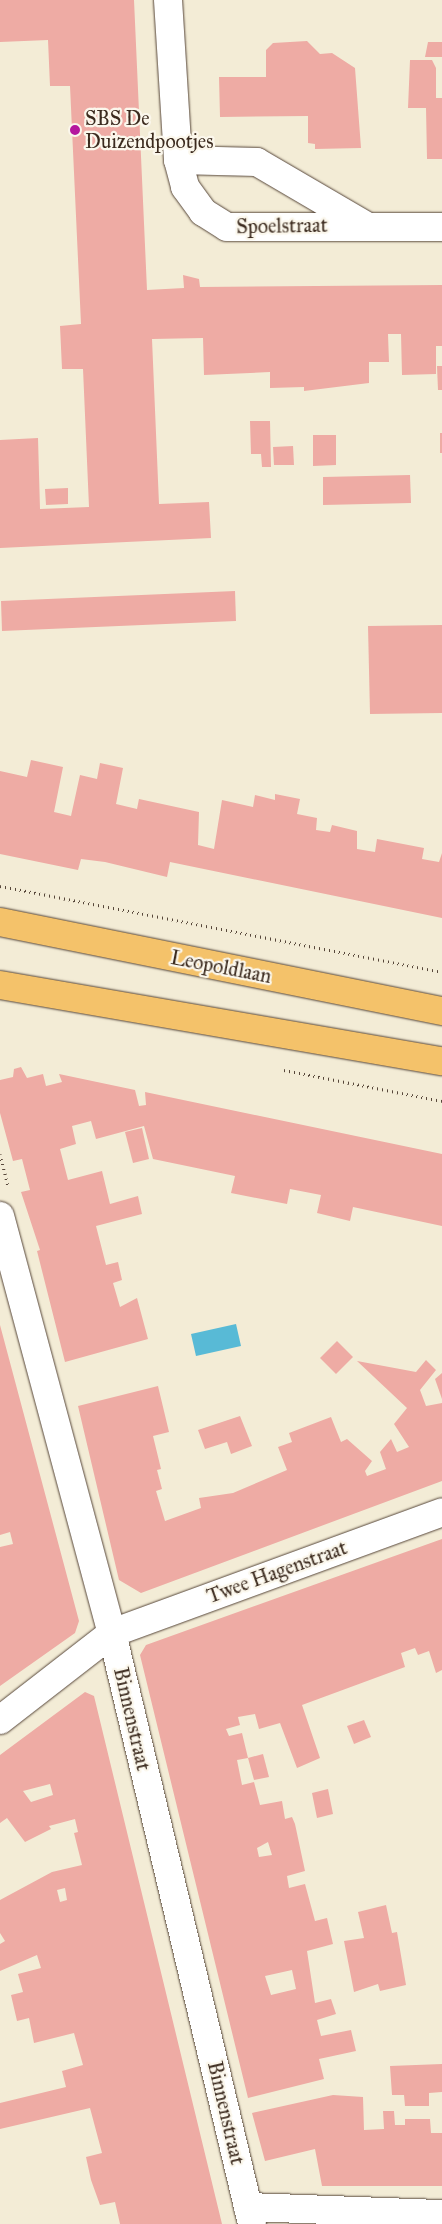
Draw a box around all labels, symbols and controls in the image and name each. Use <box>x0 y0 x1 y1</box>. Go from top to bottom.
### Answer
place label: SBS De Duizendpootjes <box>85 106 213 153</box>
marker: SBS De Duizendpootjes <box>69 124 81 136</box>
street label: Spoelstraat <box>236 213 328 239</box>
street label: Leopoldlaan <box>169 945 273 989</box>
street label: Twee Hagenstraat <box>204 1536 350 1608</box>
street label: Binnenstraat <box>108 1665 156 1773</box>
street label: Binnenstraat <box>202 2059 250 2167</box>

